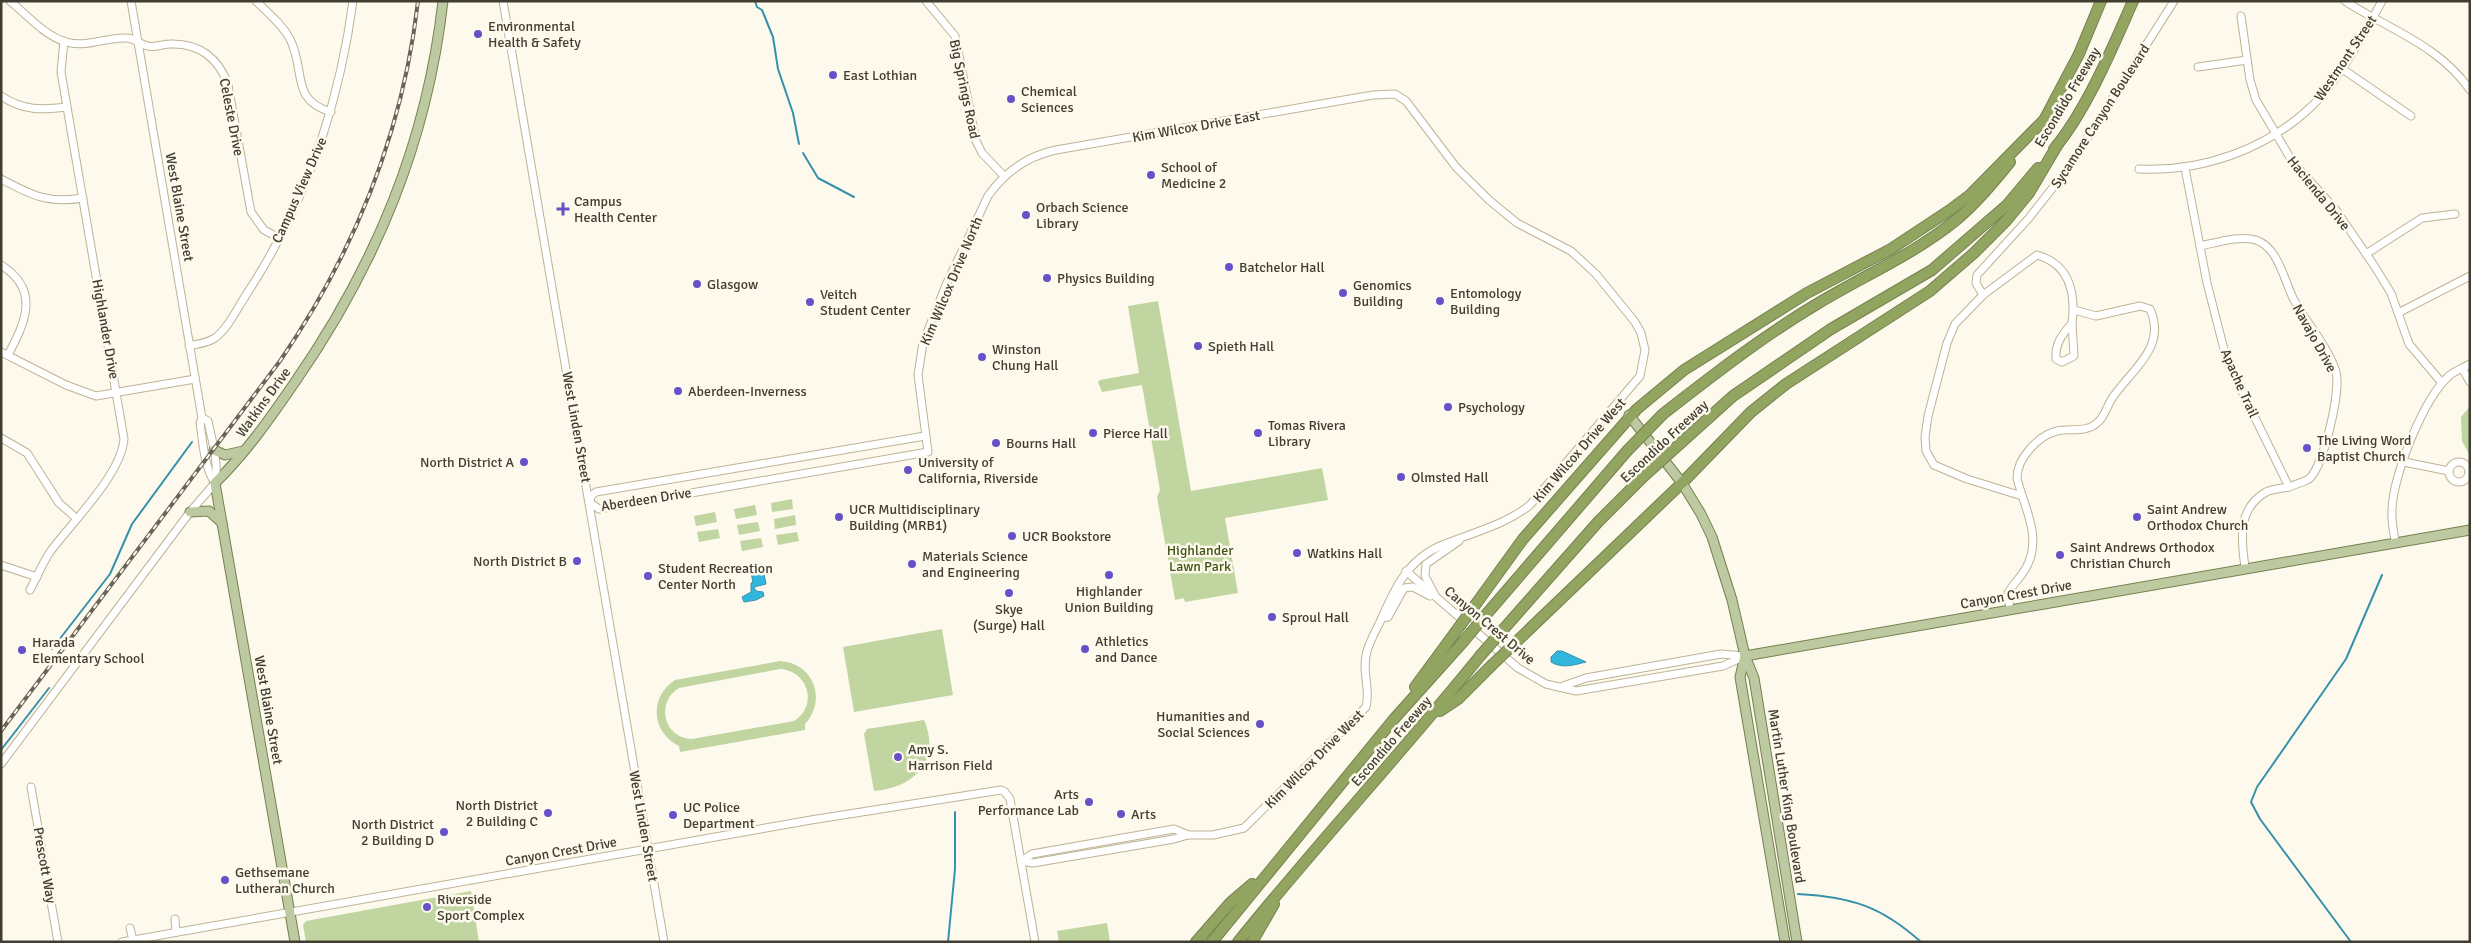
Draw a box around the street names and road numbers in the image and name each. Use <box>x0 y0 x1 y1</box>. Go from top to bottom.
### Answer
street label: Westmont Street <box>2310 12 2380 104</box>
street label: Big Springs Road <box>946 38 983 140</box>
street label: Sycamore Canyon Boulevard <box>2047 41 2153 191</box>
street label: Escondido Freeway <box>2031 44 2104 150</box>
street label: Celeste Drive <box>216 77 247 157</box>
street label: Kim Wilcox Drive East <box>1131 107 1261 146</box>
street label: Campus View Drive <box>268 135 330 246</box>
street label: West Blaine Street <box>162 151 197 263</box>
street label: Hacienda Drive <box>2284 153 2354 234</box>
street label: Kim Wilcox Drive North <box>917 214 986 348</box>
street label: Highlander Drive <box>88 278 123 380</box>
street label: Navajo Drive <box>2289 301 2340 375</box>
street label: Apache Trail <box>2217 346 2262 420</box>
street label: Watkins Drive <box>232 364 294 441</box>
street label: West Linden Street <box>558 370 595 484</box>
street label: Kim Wilcox Drive West <box>1529 395 1629 506</box>
street label: Escondido Freeway <box>1617 396 1712 486</box>
street label: Aberdeen Drive <box>600 484 693 515</box>
street label: Canyon Crest Drive <box>1959 576 2073 613</box>
street label: Canyon Crest Drive <box>1441 583 1538 668</box>
street label: West Blaine Street <box>251 654 286 766</box>
street label: Escondido Freeway <box>1348 693 1435 790</box>
street label: Kim Wilcox Drive West <box>1261 706 1367 812</box>
street label: Martin Luther King Boulevard <box>1764 708 1809 884</box>
street label: West Linden Street <box>625 769 662 883</box>
street label: Prescott Way <box>29 826 60 905</box>
street label: Canyon Crest Drive <box>504 833 618 870</box>

